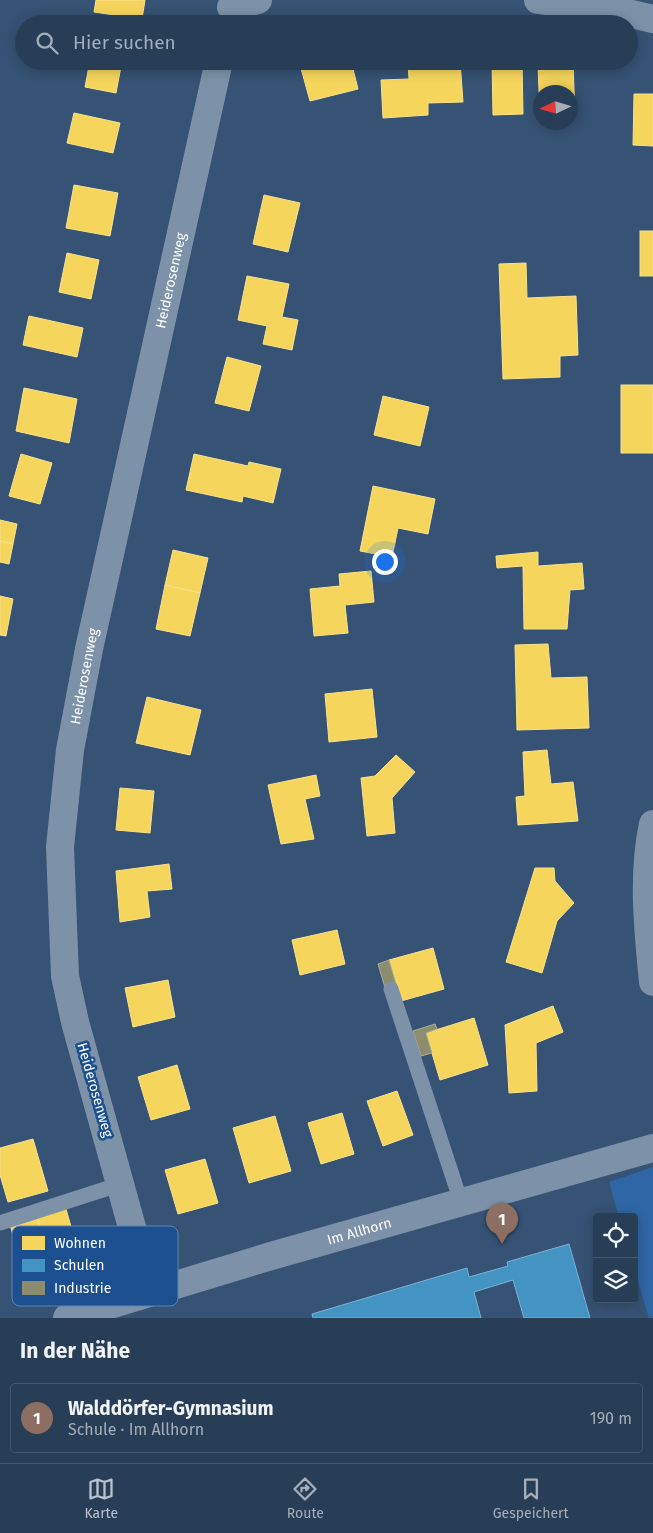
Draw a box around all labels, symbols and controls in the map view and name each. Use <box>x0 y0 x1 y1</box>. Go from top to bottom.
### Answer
search box <box>15 15 638 70</box>
icon: search <box>33 29 61 57</box>
text: Hier suchen <box>73 31 176 54</box>
north arrow <box>533 85 578 130</box>
street label: Heiderosenweg <box>152 230 189 330</box>
your location <box>372 549 398 575</box>
street label: Heiderosenweg <box>66 626 102 726</box>
street label: Heiderosenweg <box>73 1041 117 1140</box>
pin: 1 <box>486 1203 518 1244</box>
map controls <box>593 1213 638 1303</box>
button: locate <box>593 1213 638 1258</box>
street label: Im Allhorn <box>325 1214 393 1248</box>
legend <box>12 1226 178 1306</box>
text: Wohnen <box>54 1235 106 1252</box>
text: Schulen <box>54 1257 105 1274</box>
button: layers <box>593 1258 638 1303</box>
text: Industrie <box>54 1280 111 1297</box>
text: In der Nähe <box>20 1338 130 1364</box>
text: Walddörfer-Gymnasium <box>68 1397 274 1420</box>
text: 1 <box>33 1409 41 1428</box>
text: 190 m <box>590 1409 632 1428</box>
text: Schule · Im Allhorn <box>68 1420 204 1439</box>
tab: Karte <box>84 1475 118 1522</box>
tab: Route <box>287 1475 324 1522</box>
tab: Gespeichert <box>493 1475 569 1522</box>

